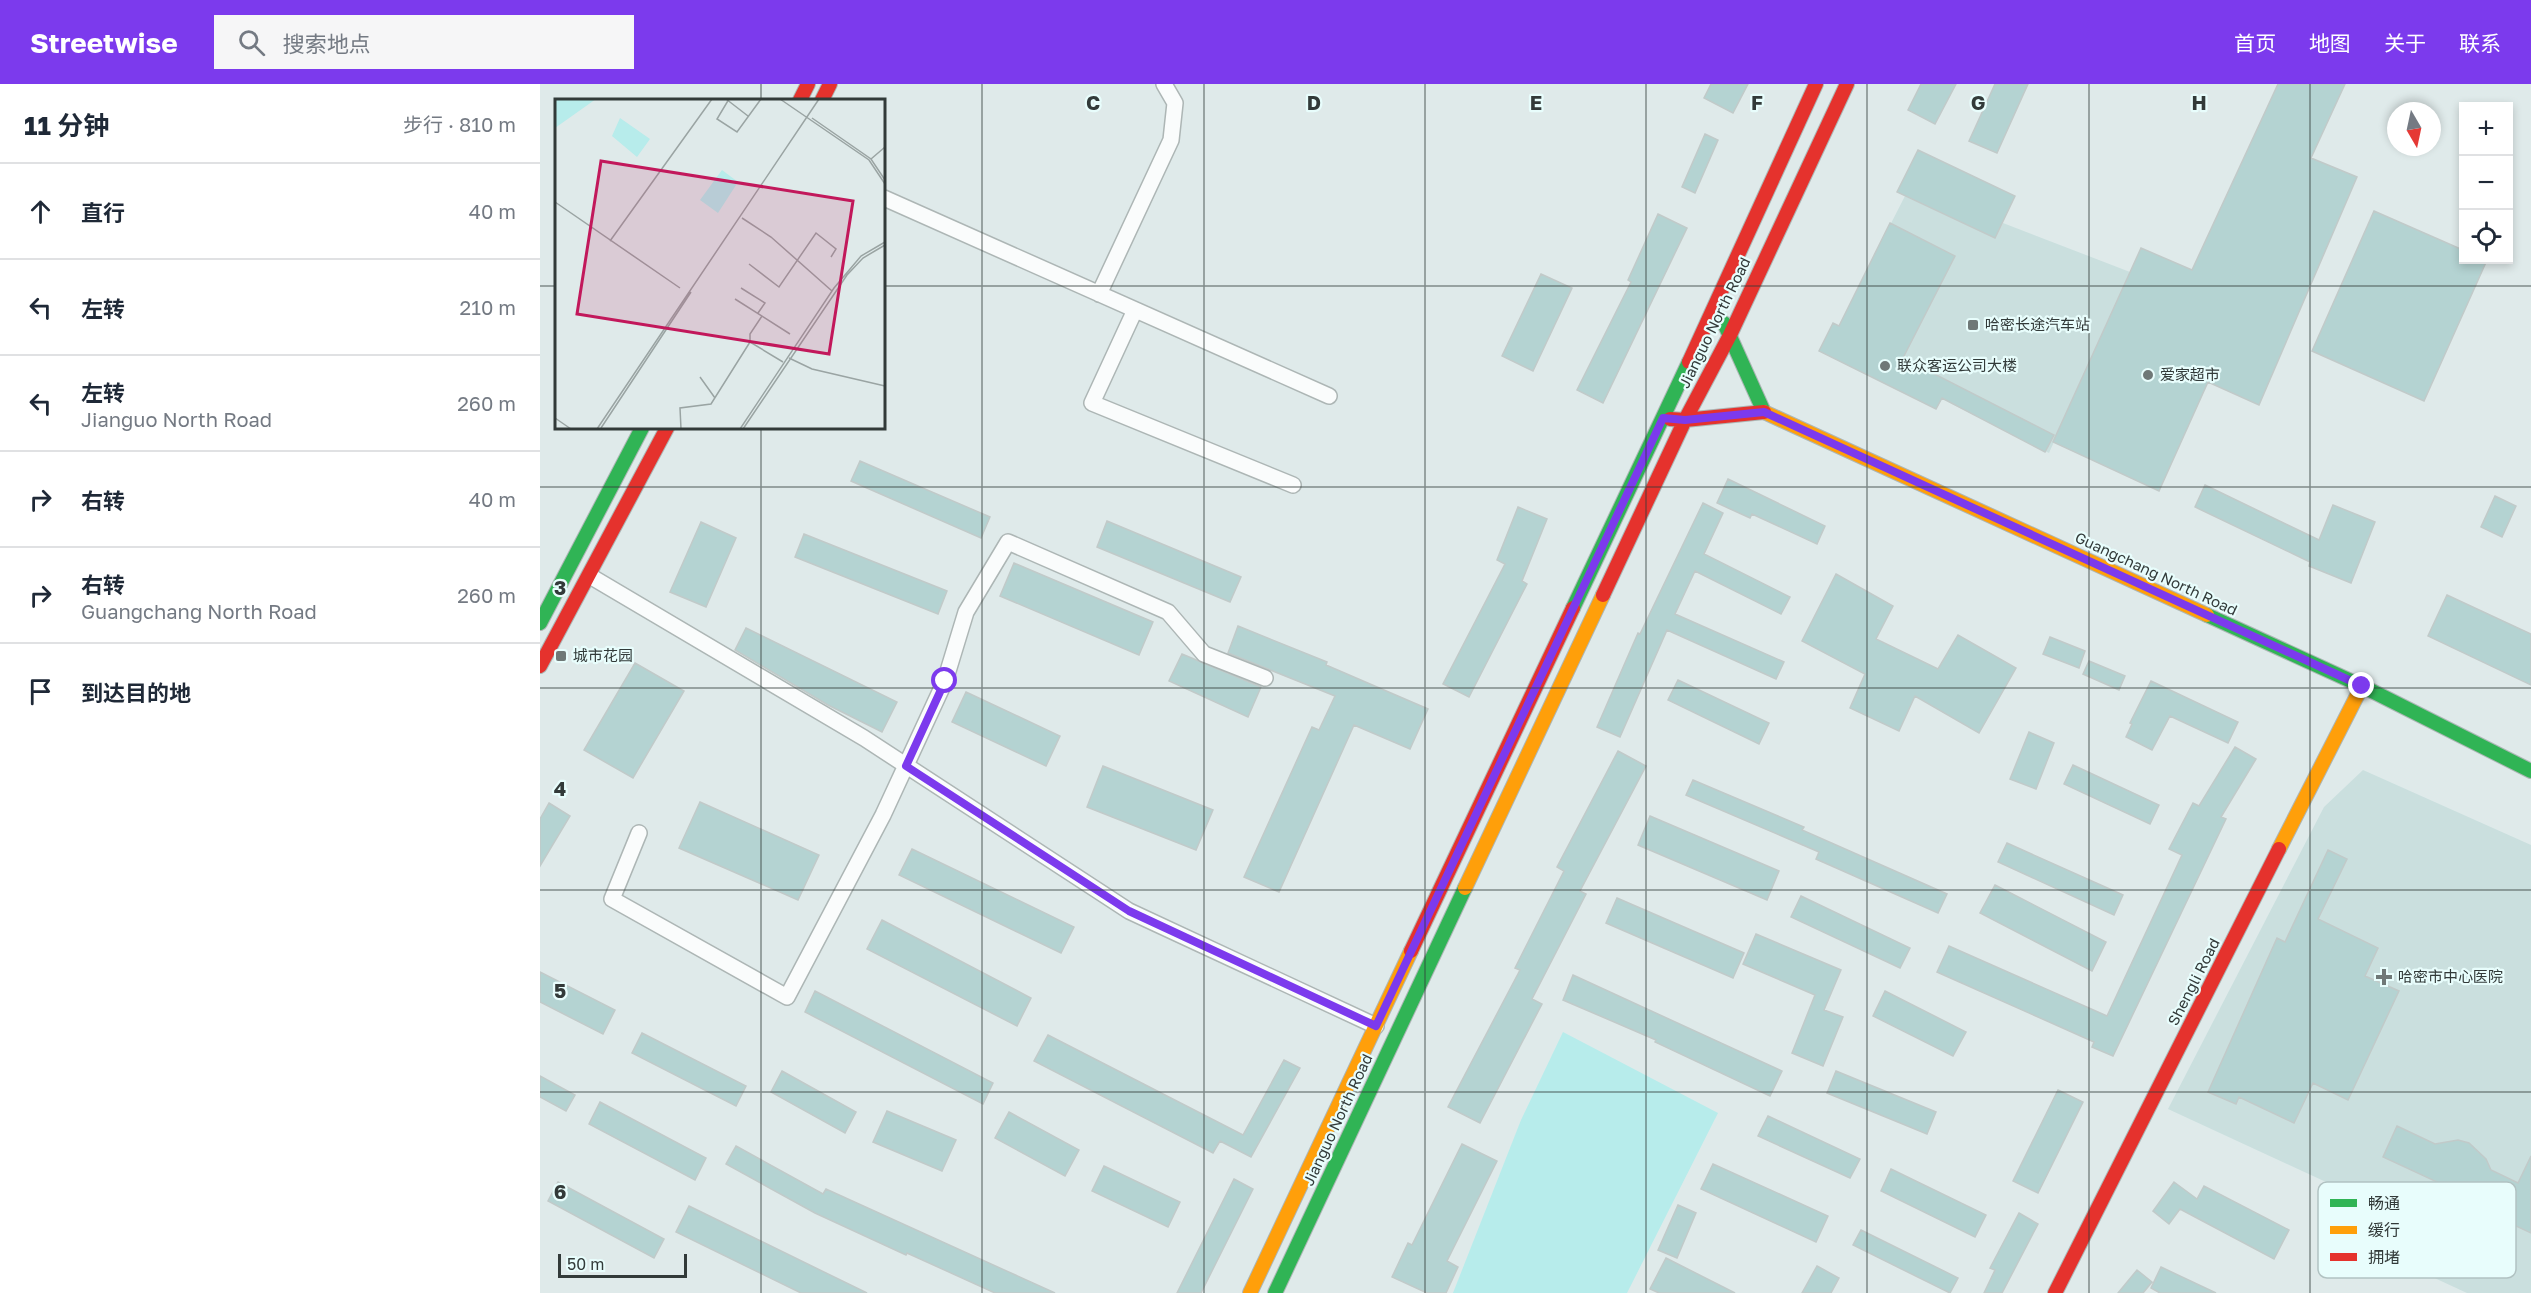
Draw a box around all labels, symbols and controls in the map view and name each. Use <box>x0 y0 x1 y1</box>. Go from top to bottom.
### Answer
search box <box>214 15 634 69</box>
text: Streetwise <box>30 26 178 59</box>
icon: search <box>235 26 268 59</box>
text: 搜索地点 <box>283 30 371 57</box>
text: 首页 <box>2234 30 2276 56</box>
text: 地图 <box>2309 30 2351 56</box>
text: 关于 <box>2384 30 2426 56</box>
text: 联系 <box>2459 30 2501 56</box>
text: C <box>1086 90 1100 114</box>
text: D <box>1307 90 1321 114</box>
text: E <box>1530 90 1542 114</box>
text: F <box>1751 90 1763 114</box>
text: G <box>1971 90 1985 114</box>
text: H <box>2191 90 2207 114</box>
inset map <box>555 99 885 429</box>
north arrow <box>2387 102 2441 156</box>
map controls <box>2459 102 2513 264</box>
button: + <box>2459 102 2513 156</box>
text: 11 分钟 <box>24 110 109 141</box>
text: 步行 · 810 m <box>403 112 516 136</box>
button: − <box>2459 156 2513 210</box>
icon: ahead <box>24 195 57 228</box>
text: 直行 <box>81 199 125 226</box>
text: 40 m <box>469 199 516 223</box>
button: locate <box>2459 210 2513 264</box>
street label: Jianguo North Road <box>1675 254 1754 391</box>
icon: left <box>24 291 57 324</box>
text: 左转 <box>81 295 125 322</box>
text: 210 m <box>460 295 516 319</box>
place label: 哈密长途汽车站 <box>1985 315 2090 333</box>
marker: 哈密长途汽车站 <box>1966 318 1980 332</box>
place label: 联众客运公司大楼 <box>1897 356 2017 374</box>
marker: 联众客运公司大楼 <box>1878 359 1892 373</box>
place label: 爱家超市 <box>2160 365 2220 383</box>
marker: 爱家超市 <box>2141 368 2155 382</box>
text: 左转 <box>81 379 125 406</box>
icon: left <box>24 387 57 420</box>
text: 260 m <box>457 391 516 415</box>
text: Jianguo North Road <box>81 407 272 431</box>
icon: right <box>24 483 57 516</box>
text: 右转 <box>81 487 125 514</box>
text: 40 m <box>469 487 516 511</box>
street label: Guangchang North Road <box>2072 528 2240 619</box>
text: 右转 <box>81 571 125 598</box>
text: 3 <box>554 575 566 599</box>
icon: right <box>24 579 57 612</box>
text: 260 m <box>457 583 516 607</box>
text: Guangchang North Road <box>81 599 317 623</box>
place label: 城市花园 <box>573 646 633 664</box>
marker: 城市花园 <box>554 649 568 663</box>
route start <box>931 667 957 693</box>
route end <box>2348 672 2374 698</box>
icon: arrive <box>24 675 57 708</box>
text: 到达目的地 <box>81 679 191 706</box>
text: 4 <box>554 776 566 800</box>
street label: Shengli Road <box>2163 935 2223 1028</box>
place label: 哈密市中心医院 <box>2398 967 2503 985</box>
marker: 哈密市中心医院 <box>2375 968 2393 986</box>
text: 5 <box>554 978 566 1002</box>
street label: Jianguo North Road <box>1299 1051 1376 1188</box>
text: 6 <box>554 1179 566 1203</box>
legend <box>2318 1182 2516 1278</box>
text: 畅通 <box>2368 1193 2400 1213</box>
text: 缓行 <box>2368 1220 2400 1240</box>
text: 拥堵 <box>2368 1247 2400 1267</box>
scale bar <box>558 1251 687 1278</box>
text: 50 m <box>567 1254 604 1274</box>

